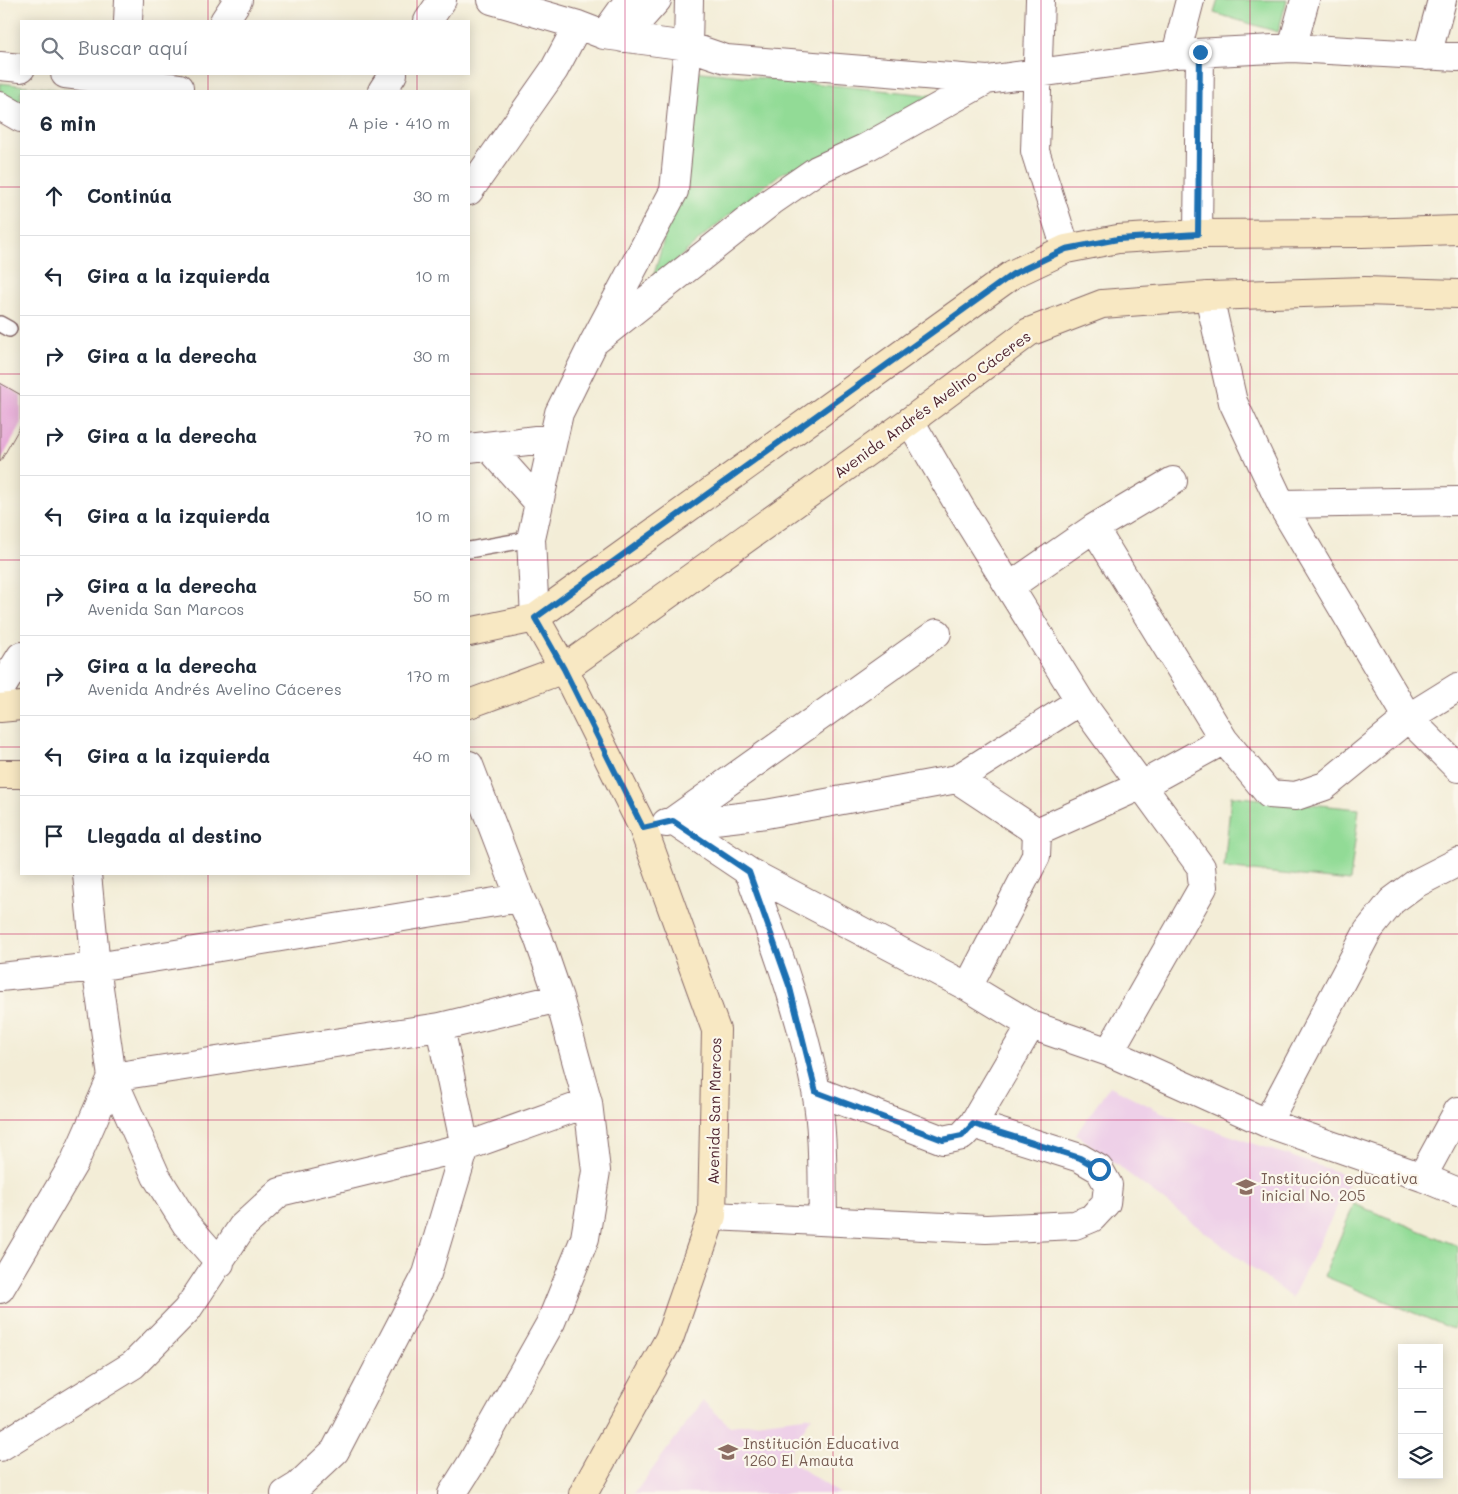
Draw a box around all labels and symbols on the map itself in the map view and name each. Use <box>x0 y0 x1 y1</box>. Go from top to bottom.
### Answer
route end <box>1189 41 1212 64</box>
street label: Avenida Andrés Avelino Cáceres <box>830 326 1034 482</box>
street label: Avenida San Marcos <box>703 1037 725 1185</box>
route start <box>1088 1158 1111 1181</box>
place label: Institución educativa inicial No. 205 <box>1261 1168 1418 1205</box>
school or university icon: Institución educativa inicial No. 205 <box>1235 1176 1257 1198</box>
place label: Institución Educativa 1260 El Amauta <box>743 1433 900 1470</box>
school or university icon: Institución Educativa 1260 El Amauta <box>717 1441 739 1463</box>

